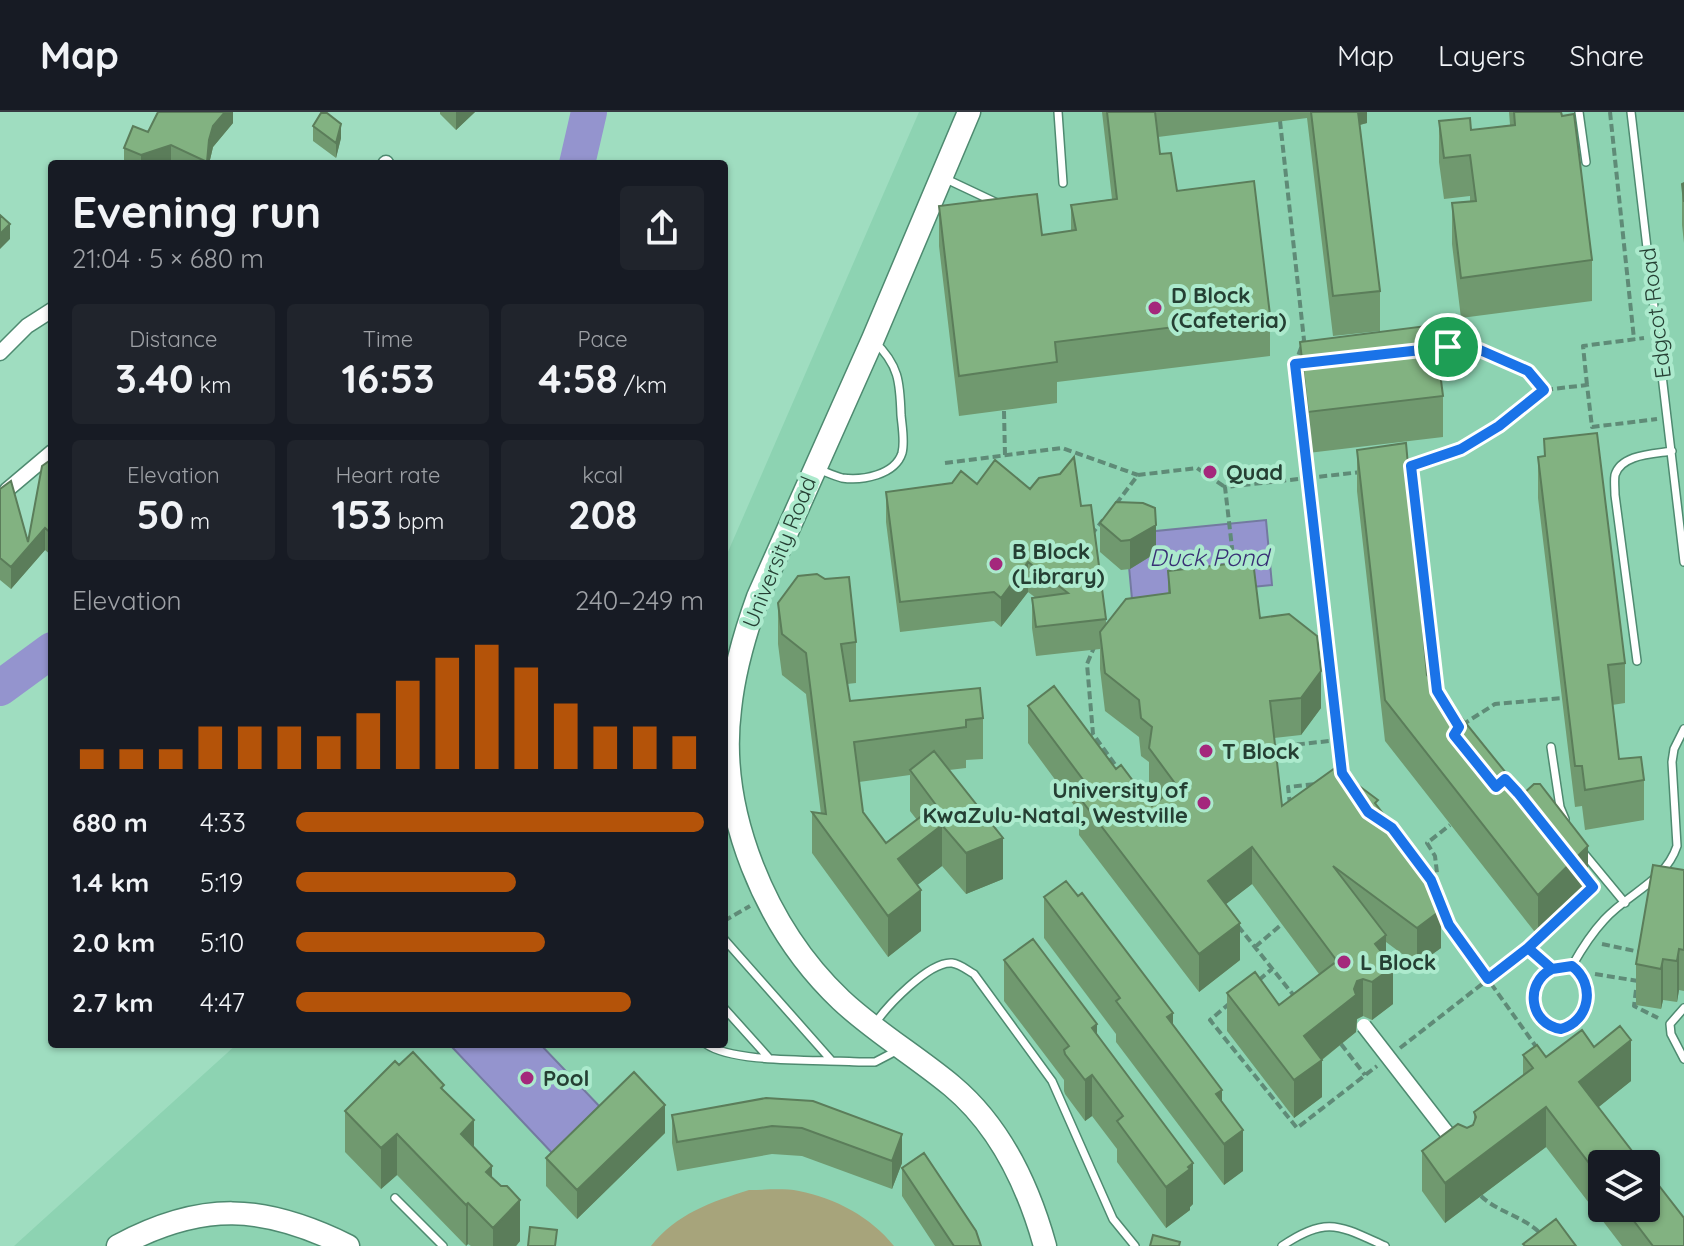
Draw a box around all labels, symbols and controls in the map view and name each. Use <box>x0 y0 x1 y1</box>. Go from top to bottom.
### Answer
text: Map <box>40 31 119 79</box>
text: Map <box>1337 38 1394 73</box>
text: Layers <box>1438 38 1525 73</box>
text: Share <box>1569 38 1644 73</box>
text: Evening run <box>72 184 321 239</box>
button: share <box>620 186 704 270</box>
text: 21:04 · 5 × 680 m <box>72 242 264 275</box>
street label: Edgcot Road <box>1633 246 1677 380</box>
place label: D Block (Cafeteria) <box>1171 281 1287 334</box>
marker: D Block (Cafeteria) <box>1146 299 1164 317</box>
pin <box>1414 313 1482 381</box>
text: Distance <box>129 325 217 353</box>
text: Time <box>363 325 413 353</box>
text: Pace <box>578 325 628 353</box>
icon: arrive <box>1426 325 1470 369</box>
text: 3.40 <box>115 353 194 403</box>
text: 16:53 <box>341 353 435 403</box>
text: 4:58 <box>538 353 618 403</box>
text: km <box>194 371 231 399</box>
text: /km <box>618 371 667 399</box>
place label: Quad <box>1226 458 1283 486</box>
text: Elevation <box>127 461 220 489</box>
text: Heart rate <box>336 461 440 489</box>
text: kcal <box>582 461 623 489</box>
marker: Quad <box>1201 463 1219 481</box>
street label: University Road <box>736 472 822 632</box>
text: 50 <box>136 489 184 539</box>
text: 153 <box>332 489 392 539</box>
text: 208 <box>568 489 637 539</box>
text: m <box>184 507 210 535</box>
text: bpm <box>392 507 444 535</box>
place label: B Block (Library) <box>1012 537 1105 590</box>
water label: Duck Pond <box>1149 542 1272 572</box>
marker: B Block (Library) <box>987 555 1005 573</box>
text: Elevation <box>72 584 182 617</box>
text: 240–249 m <box>575 584 704 617</box>
place label: T Block <box>1222 737 1300 765</box>
marker: T Block <box>1197 742 1215 760</box>
place label: University of KwaZulu-Natal, Westville <box>922 776 1188 829</box>
marker: University of KwaZulu-Natal, Westville <box>1195 794 1213 812</box>
text: 680 m <box>72 806 148 839</box>
text: 4:33 <box>200 806 246 839</box>
text: 1.4 km <box>72 866 149 899</box>
text: 5:19 <box>200 866 243 899</box>
text: 2.0 km <box>72 926 155 959</box>
text: 5:10 <box>200 926 244 959</box>
place label: L Block <box>1360 948 1436 976</box>
marker: L Block <box>1335 953 1353 971</box>
text: 2.7 km <box>72 986 154 1019</box>
text: 4:47 <box>200 986 245 1019</box>
place label: Pool <box>543 1064 589 1092</box>
marker: Pool <box>518 1069 536 1087</box>
map controls <box>1588 1150 1660 1222</box>
button: layers <box>1588 1150 1660 1222</box>

